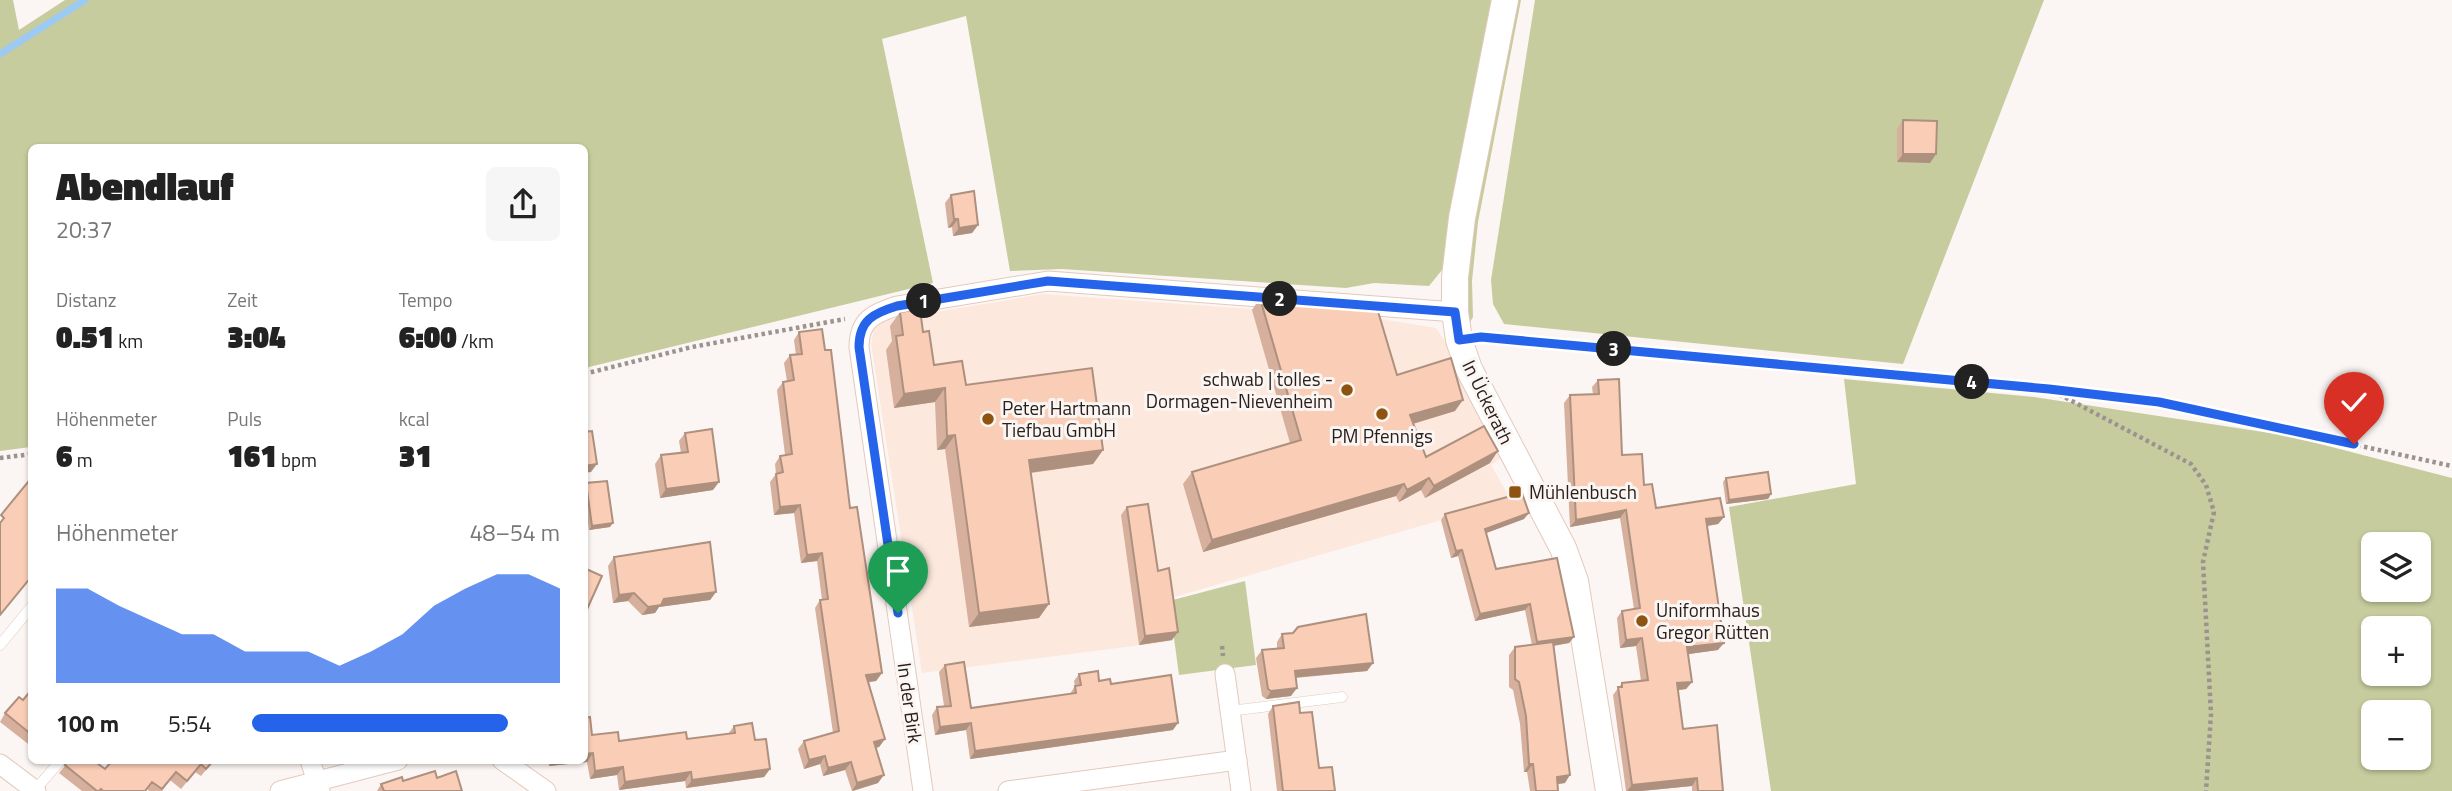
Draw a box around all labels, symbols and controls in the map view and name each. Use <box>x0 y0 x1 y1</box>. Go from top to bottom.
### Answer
text: Abendlauf <box>56 157 234 215</box>
button: share <box>486 167 560 241</box>
text: 20:37 <box>56 212 113 247</box>
pin: 2 <box>1262 282 1298 316</box>
pin: 1 <box>906 284 942 318</box>
text: 2 <box>1274 284 1285 313</box>
text: Distanz <box>56 285 116 314</box>
text: Zeit <box>227 285 258 314</box>
text: Tempo <box>399 285 452 314</box>
text: 1 <box>918 286 929 315</box>
text: 0.51 <box>56 314 114 360</box>
text: 3:04 <box>227 314 285 360</box>
text: 6:00 <box>399 314 457 360</box>
text: km <box>114 326 143 355</box>
text: /km <box>457 326 494 355</box>
pin: 3 <box>1596 332 1632 366</box>
text: 3 <box>1608 334 1619 363</box>
street label: In Ückerath <box>1455 355 1521 449</box>
place label: schwab | tolles - Dormagen-Nievenheim <box>1146 364 1333 415</box>
pin: 4 <box>1954 364 1990 400</box>
text: 4 <box>1966 367 1977 396</box>
pin <box>2324 372 2384 444</box>
marker: schwab | tolles - Dormagen-Nievenheim <box>1339 382 1355 398</box>
icon: check <box>2335 383 2373 421</box>
place label: Peter Hartmann Tiefbau GmbH <box>1002 393 1131 444</box>
text: Höhenmeter <box>56 404 157 433</box>
text: Puls <box>227 404 262 433</box>
text: kcal <box>399 404 430 433</box>
marker: PM Pfennigs <box>1374 406 1390 422</box>
marker: Peter Hartmann Tiefbau GmbH <box>980 411 996 427</box>
place label: PM Pfennigs <box>1331 421 1433 450</box>
text: 6 <box>56 433 73 479</box>
text: 161 <box>227 433 277 479</box>
text: 31 <box>399 433 432 479</box>
text: m <box>73 445 93 474</box>
text: bpm <box>277 445 317 474</box>
place label: Mühlenbusch <box>1529 477 1637 506</box>
marker: Mühlenbusch <box>1507 484 1523 500</box>
text: Höhenmeter <box>56 515 178 550</box>
text: 48–54 m <box>470 515 560 550</box>
map controls <box>2361 532 2431 770</box>
button: layers <box>2361 532 2431 602</box>
pin <box>868 541 928 613</box>
icon: arrive <box>879 552 917 590</box>
place label: Uniformhaus Gregor Rütten <box>1656 595 1769 646</box>
marker: Uniformhaus Gregor Rütten <box>1634 613 1650 629</box>
button: + <box>2361 616 2431 686</box>
street label: In der Birk <box>890 661 930 745</box>
button: − <box>2361 700 2431 770</box>
text: 100 m <box>56 706 119 741</box>
text: 5:54 <box>168 706 212 741</box>

